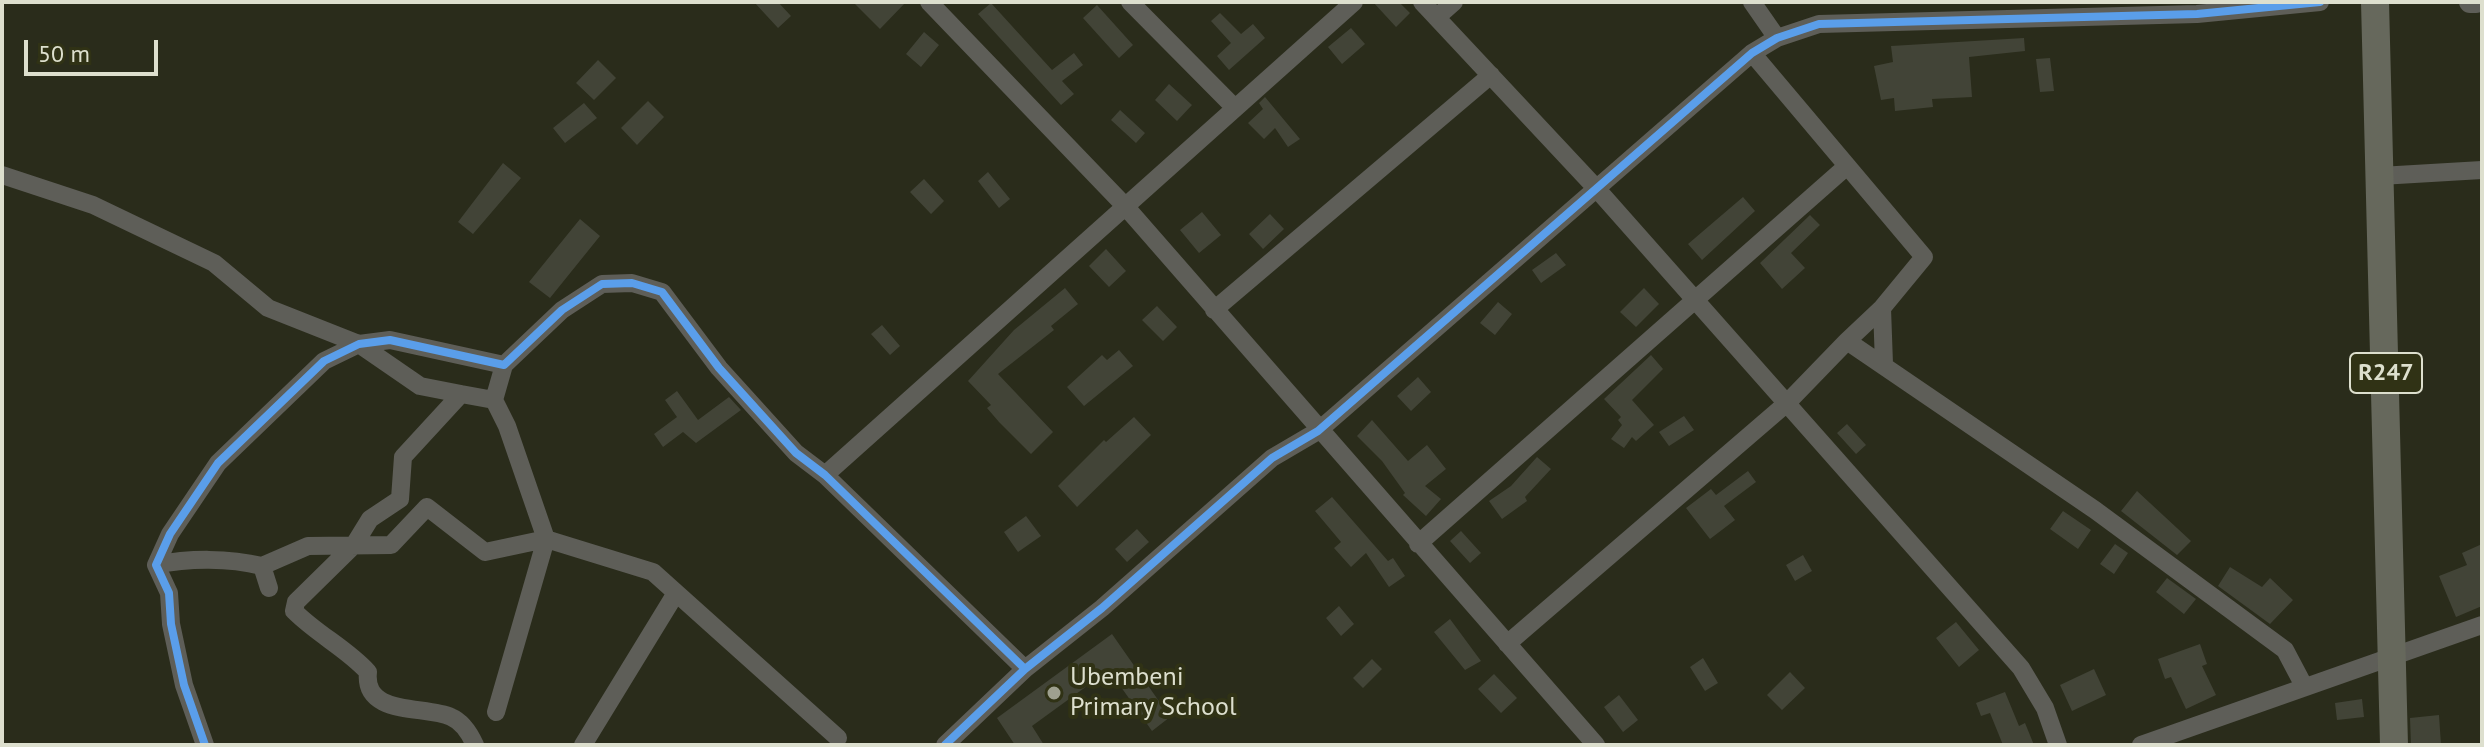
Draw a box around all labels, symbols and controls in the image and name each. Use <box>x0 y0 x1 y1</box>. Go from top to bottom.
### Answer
scale bar <box>28 24 162 74</box>
text: 50 m <box>38 38 90 69</box>
road number: R247 <box>2350 353 2422 393</box>
place label: Ubembeni Primary School <box>1070 662 1237 724</box>
marker: Ubembeni Primary School <box>1045 684 1063 702</box>

